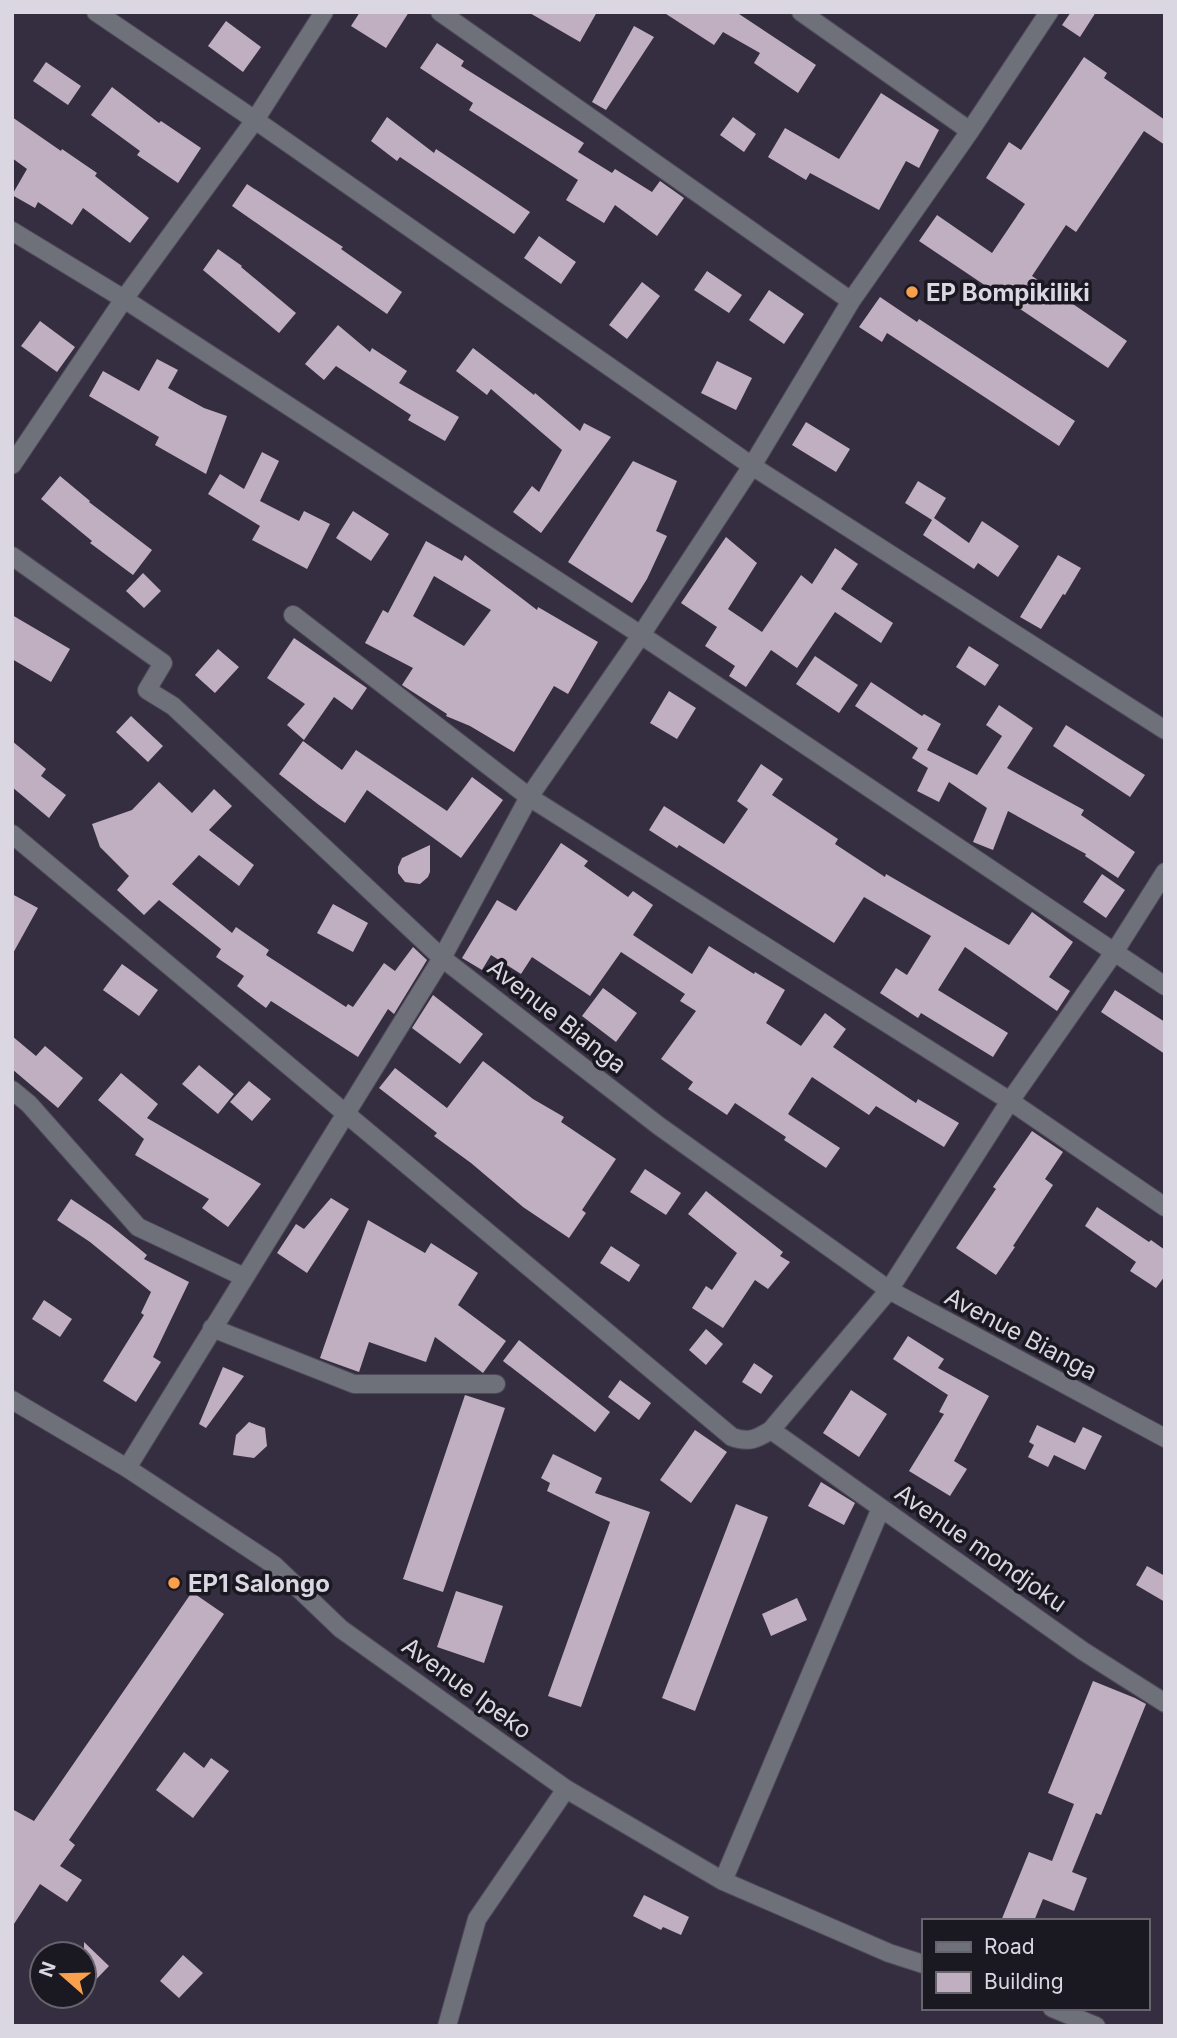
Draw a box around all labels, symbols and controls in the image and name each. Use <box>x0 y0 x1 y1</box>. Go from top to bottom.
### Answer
place label: EP Bompikiliki <box>926 278 1090 307</box>
marker: EP Bompikiliki <box>904 284 920 300</box>
street label: Avenue Bianga <box>482 953 632 1079</box>
street label: Avenue Bianga <box>940 1282 1102 1386</box>
street label: Avenue mondjoku <box>890 1478 1072 1618</box>
place label: EP1 Salongo <box>188 1569 330 1598</box>
marker: EP1 Salongo <box>166 1575 182 1591</box>
street label: Avenue Ipeko <box>396 1631 538 1745</box>
legend <box>922 1919 1149 2010</box>
text: Road <box>984 1934 1035 1959</box>
north arrow <box>28 1940 98 2010</box>
text: N <box>34 1959 61 1980</box>
text: Building <box>984 1969 1064 1994</box>

